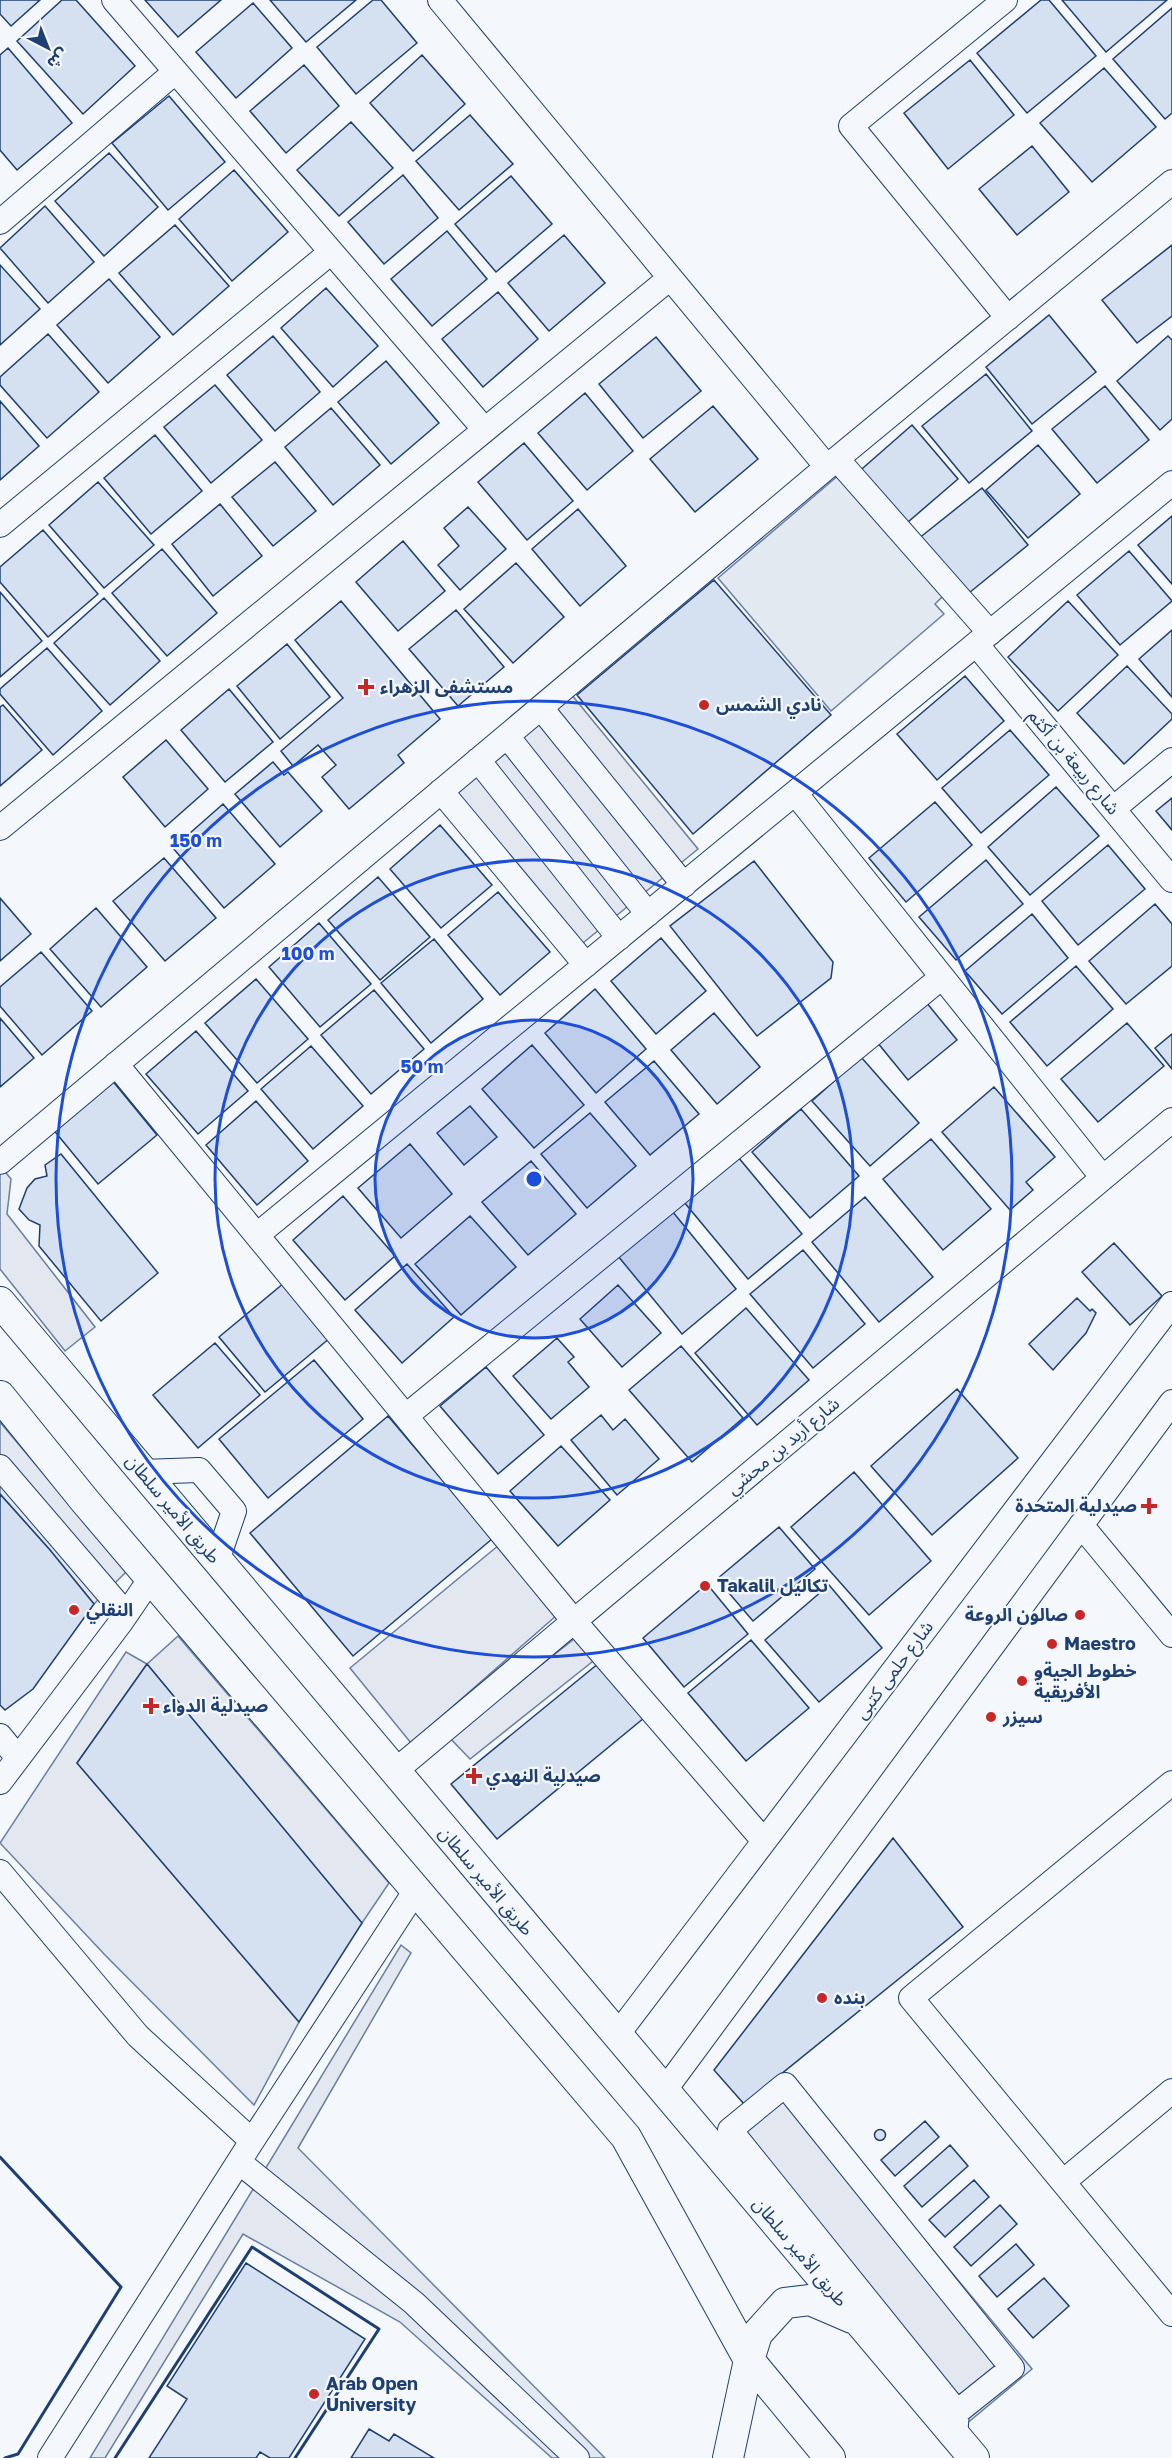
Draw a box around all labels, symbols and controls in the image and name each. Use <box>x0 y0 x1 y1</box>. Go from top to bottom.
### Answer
north arrow <box>18 18 78 78</box>
text: ش <box>43 44 73 74</box>
place label: مستشفى الزهراء <box>380 675 513 698</box>
marker: مستشفى الزهراء <box>357 678 375 696</box>
place label: نادي الشمس <box>716 693 822 719</box>
marker: نادي الشمس <box>697 698 711 712</box>
street label: شارع ربيعة بن أكثم <box>1021 704 1125 821</box>
text: 150 m <box>170 829 222 851</box>
text: 100 m <box>282 942 334 964</box>
text: 50 m <box>401 1055 443 1077</box>
centre of rings <box>524 1169 544 1189</box>
street label: شارع أربد بن محشي <box>721 1392 846 1502</box>
street label: طريق الأمير سلطان <box>121 1449 226 1568</box>
place label: صيدلية المتحدة <box>1015 1494 1137 1516</box>
marker: صيدلية المتحدة <box>1142 1499 1156 1513</box>
place label: Takalil تكاليل <box>717 1574 829 1596</box>
marker: Takalil تكاليل <box>698 1579 712 1593</box>
place label: النقلي <box>86 1598 133 1624</box>
marker: النقلي <box>67 1603 81 1617</box>
place label: صالون الروعة <box>965 1603 1068 1626</box>
marker: صالون الروعة <box>1073 1608 1087 1622</box>
street label: شارع حلمى كتبى <box>849 1616 940 1725</box>
place label: Maestro <box>1064 1632 1136 1654</box>
marker: Maestro <box>1045 1637 1059 1651</box>
place label: خطوط الجيةو الأفريقية <box>1034 1659 1137 1703</box>
marker: خطوط الجيةو الأفريقية <box>1015 1674 1029 1688</box>
place label: صيدلية الدواء <box>163 1694 268 1716</box>
marker: صيدلية الدواء <box>144 1699 158 1713</box>
place label: سيزر <box>1002 1705 1043 1728</box>
marker: سيزر <box>984 1710 998 1724</box>
place label: صيدلية النهدي <box>486 1764 601 1790</box>
marker: صيدلية النهدي <box>467 1769 481 1783</box>
street label: طريق الأمير سلطان <box>434 1821 539 1940</box>
place label: بنده <box>834 1986 865 2008</box>
marker: بنده <box>815 1991 829 2005</box>
street label: طريق الأمير سلطان <box>748 2192 853 2311</box>
place label: Arab Open University <box>326 2372 418 2415</box>
marker: Arab Open University <box>307 2387 321 2401</box>

